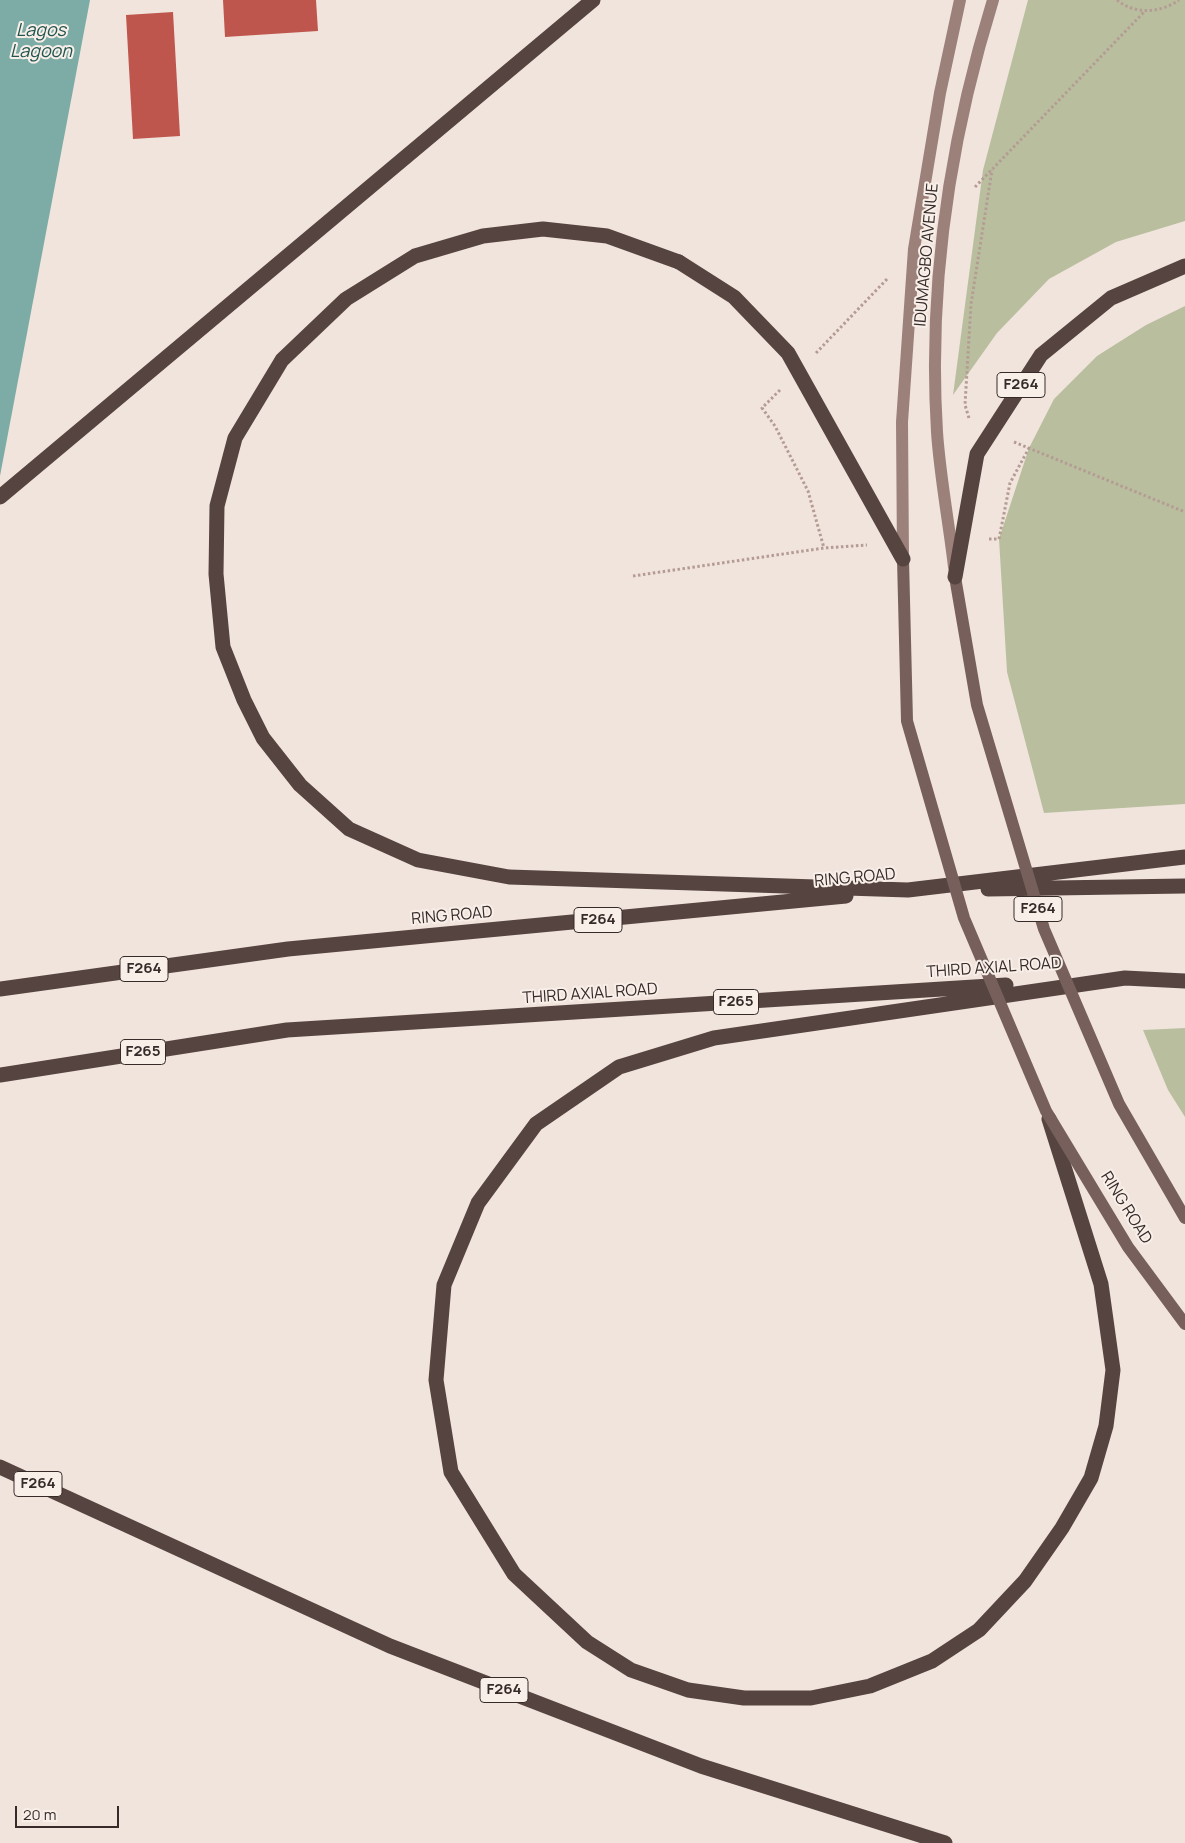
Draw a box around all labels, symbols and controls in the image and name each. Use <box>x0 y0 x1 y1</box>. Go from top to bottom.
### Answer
water label: Lagos Lagoon <box>10 20 72 62</box>
street label: IDUMAGBO AVENUE <box>911 182 943 328</box>
road number: F264 <box>997 372 1045 398</box>
street label: RING ROAD <box>814 865 896 891</box>
road number: F264 <box>1014 896 1062 922</box>
street label: RING ROAD <box>411 903 493 929</box>
road number: F264 <box>574 908 622 932</box>
street label: THIRD AXIAL ROAD <box>926 954 1062 982</box>
road number: F264 <box>120 956 168 982</box>
street label: THIRD AXIAL ROAD <box>522 980 658 1008</box>
road number: F265 <box>714 990 758 1014</box>
road number: F265 <box>120 1040 166 1064</box>
street label: RING ROAD <box>1096 1168 1156 1248</box>
road number: F264 <box>14 1472 62 1496</box>
road number: F264 <box>480 1678 528 1702</box>
scale bar <box>18 1796 121 1828</box>
text: 20 m <box>23 1804 56 1825</box>

